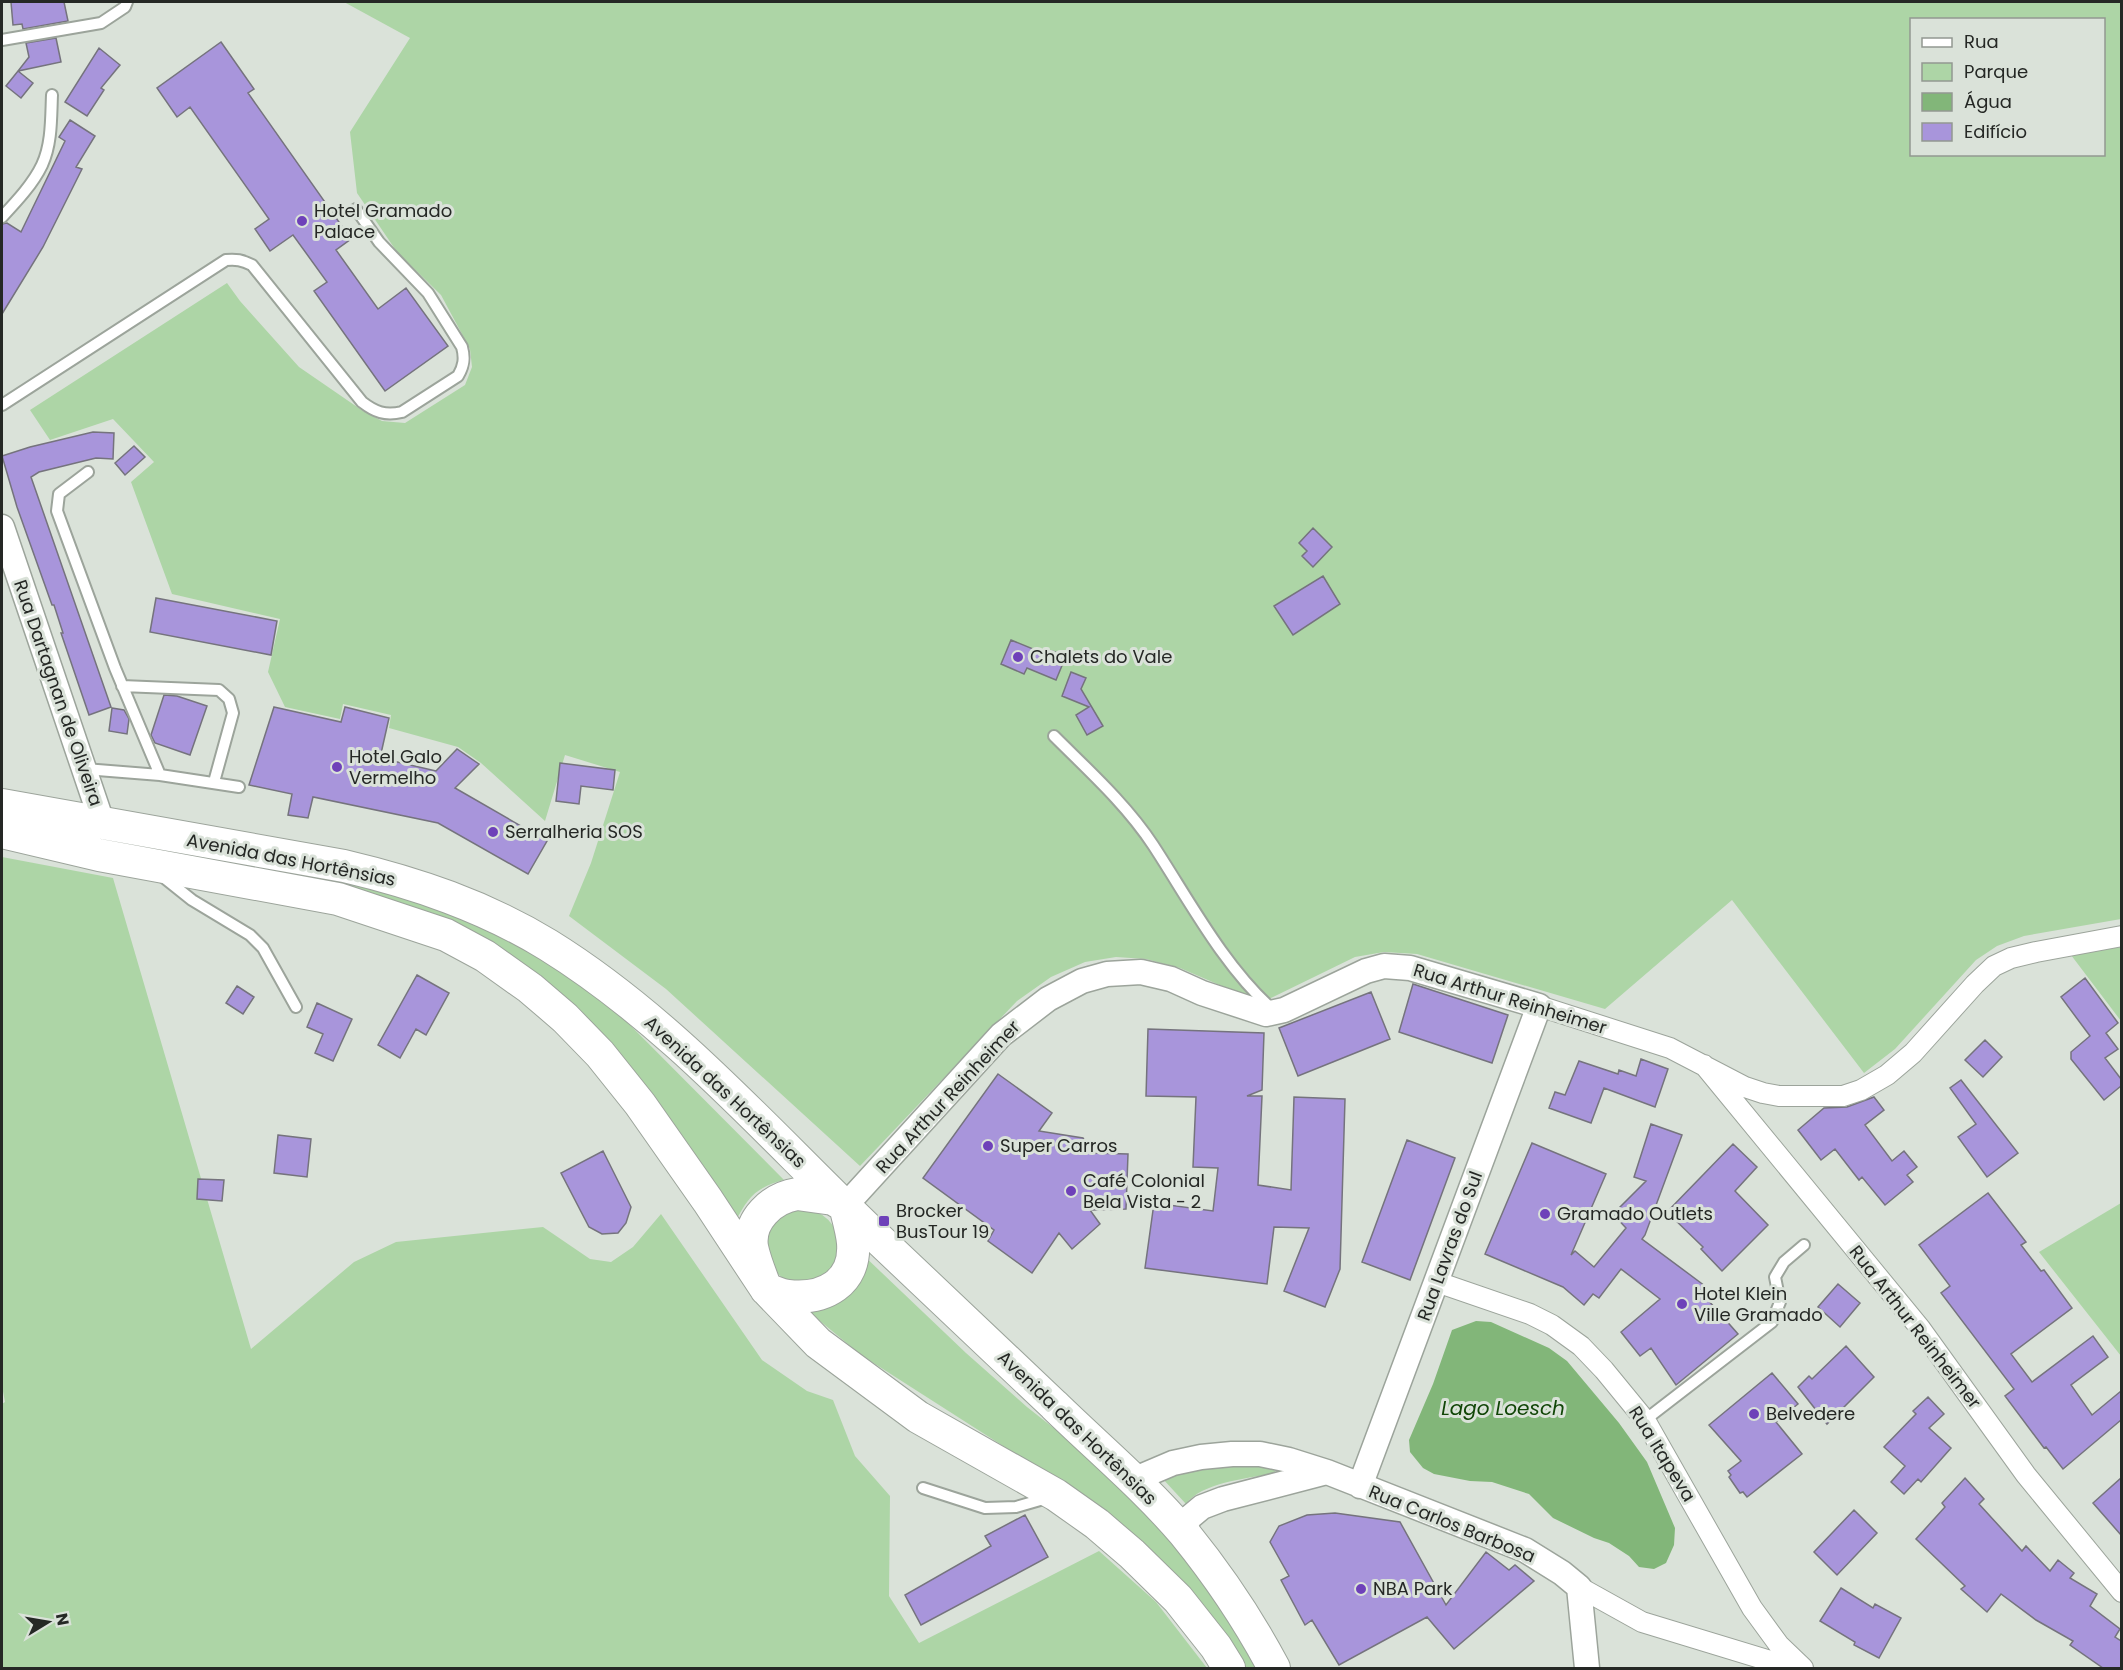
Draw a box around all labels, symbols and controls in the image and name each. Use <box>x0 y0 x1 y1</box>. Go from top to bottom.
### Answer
legend <box>1910 18 2105 156</box>
text: Rua <box>1964 29 1999 54</box>
text: Parque <box>1964 59 2028 84</box>
text: Água <box>1964 89 2012 114</box>
text: Edifício <box>1964 119 2027 144</box>
place label: Hotel Gramado Palace <box>314 198 452 244</box>
marker: Hotel Gramado Palace <box>295 214 309 228</box>
street label: Rua Dartagnan de Oliveira <box>8 576 109 809</box>
place label: Chalets do Vale <box>1030 644 1172 669</box>
marker: Chalets do Vale <box>1011 650 1025 664</box>
place label: Hotel Galo Vermelho <box>349 744 442 790</box>
marker: Hotel Galo Vermelho <box>330 760 344 774</box>
place label: Serralheria SOS <box>505 819 643 844</box>
marker: Serralheria SOS <box>486 825 500 839</box>
street label: Avenida das Hortênsias <box>184 827 398 892</box>
street label: Rua Arthur Reinheimer <box>1410 957 1610 1040</box>
street label: Avenida das Hortênsias <box>639 1010 812 1173</box>
street label: Rua Arthur Reinheimer <box>870 1014 1025 1179</box>
place label: Super Carros <box>1000 1133 1117 1158</box>
marker: Super Carros <box>981 1139 995 1153</box>
place label: Café Colonial Bela Vista - 2 <box>1083 1168 1205 1214</box>
street label: Rua Lavras do Sul <box>1411 1168 1488 1324</box>
marker: Café Colonial Bela Vista - 2 <box>1064 1184 1078 1198</box>
place label: Brocker BusTour 19 <box>896 1198 989 1244</box>
place label: Gramado Outlets <box>1557 1201 1713 1226</box>
marker: Gramado Outlets <box>1538 1207 1552 1221</box>
marker: Brocker BusTour 19 <box>877 1214 891 1228</box>
street label: Rua Arthur Reinheimer <box>1844 1240 1987 1414</box>
place label: Hotel Klein Ville Gramado <box>1694 1281 1823 1327</box>
marker: Hotel Klein Ville Gramado <box>1675 1297 1689 1311</box>
street label: Avenida das Hortênsias <box>992 1345 1162 1510</box>
water label: Lago Loesch <box>1441 1394 1565 1422</box>
street label: Rua Itapeva <box>1623 1401 1702 1506</box>
place label: Belvedere <box>1766 1401 1855 1426</box>
marker: Belvedere <box>1747 1407 1761 1421</box>
street label: Rua Carlos Barbosa <box>1365 1479 1539 1568</box>
place label: NBA Park <box>1373 1576 1453 1601</box>
marker: NBA Park <box>1354 1582 1368 1596</box>
north arrow <box>18 1592 78 1652</box>
text: N <box>50 1611 75 1627</box>

